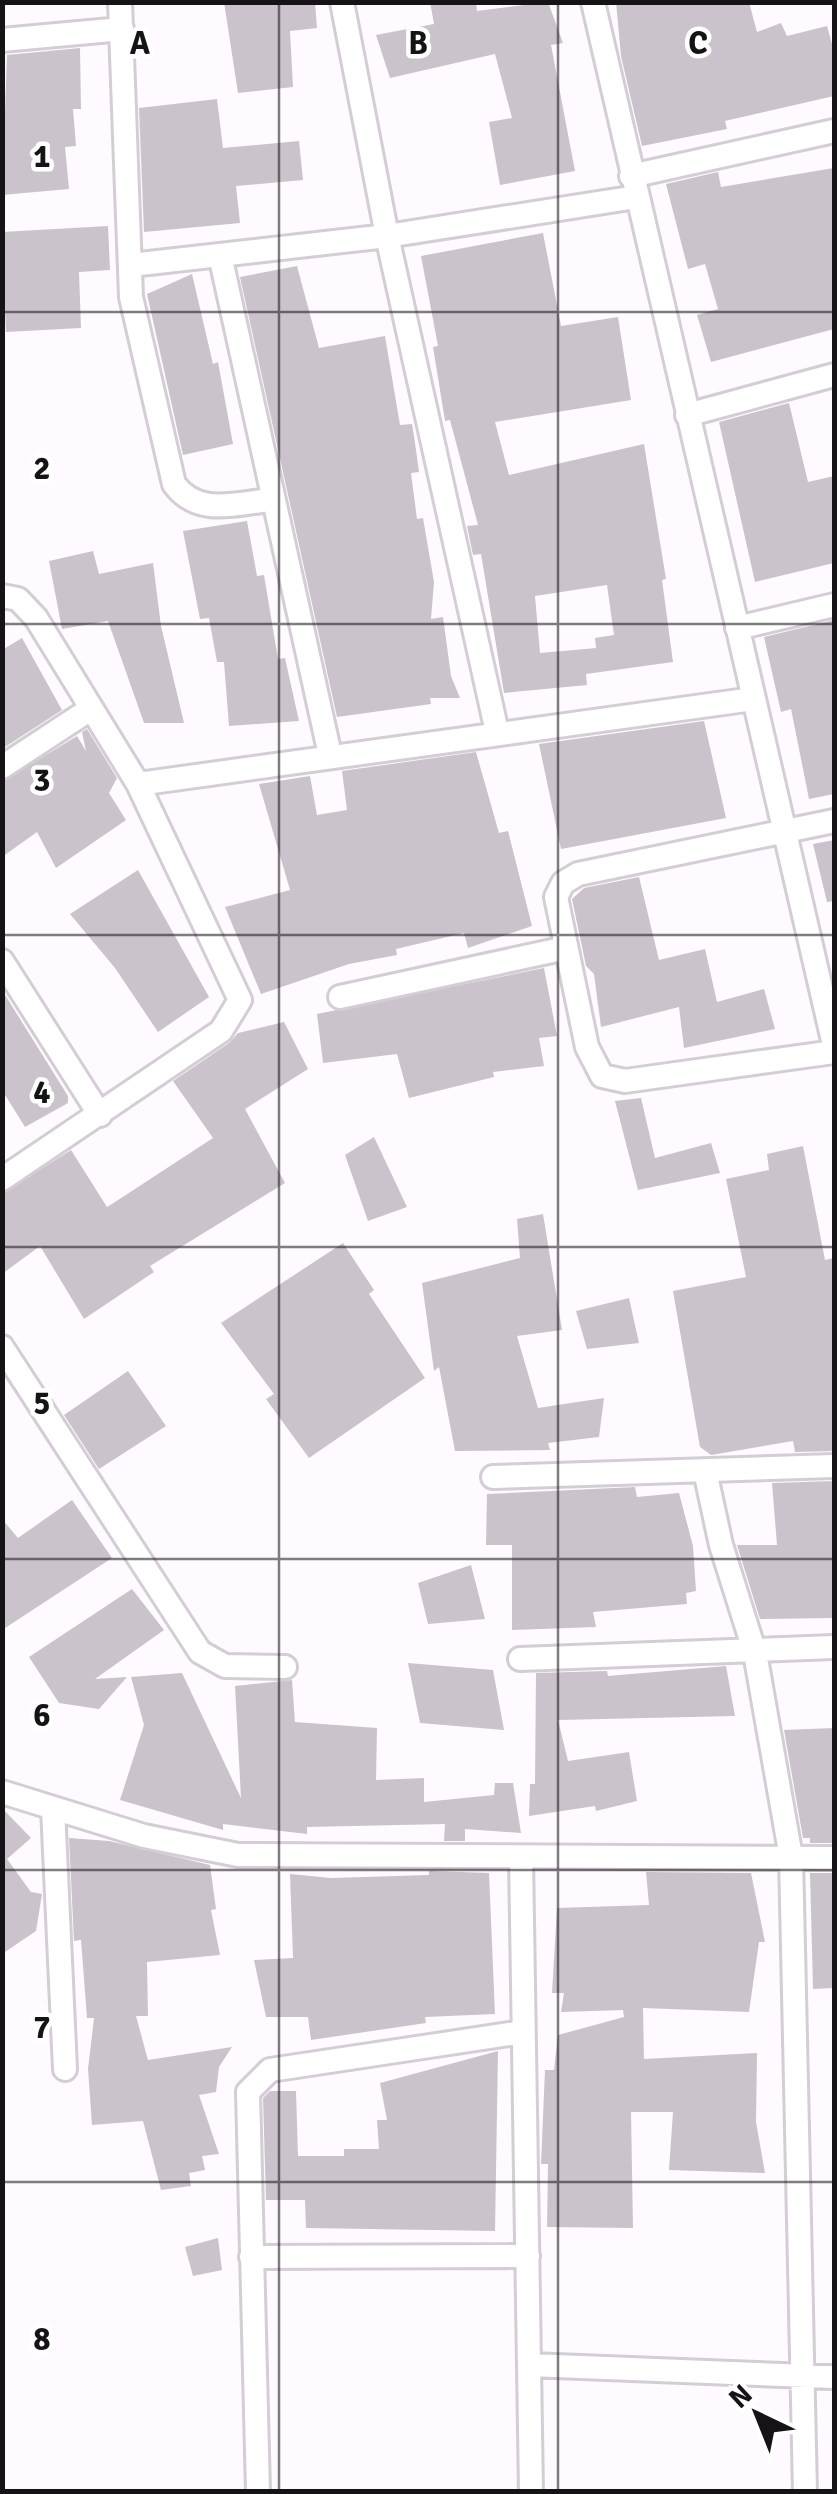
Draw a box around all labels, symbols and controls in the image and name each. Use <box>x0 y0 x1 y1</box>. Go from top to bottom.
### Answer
text: A <box>130 24 151 63</box>
text: B <box>408 24 428 63</box>
text: C <box>688 24 708 63</box>
text: 1 <box>33 137 51 176</box>
text: 2 <box>33 449 51 488</box>
text: 3 <box>33 761 51 800</box>
text: 4 <box>33 1073 51 1112</box>
text: 5 <box>33 1384 51 1423</box>
text: 6 <box>33 1696 51 1735</box>
text: 7 <box>33 2008 51 2047</box>
text: 8 <box>33 2320 51 2359</box>
north arrow <box>707 2364 807 2464</box>
text: N <box>722 2377 759 2416</box>

